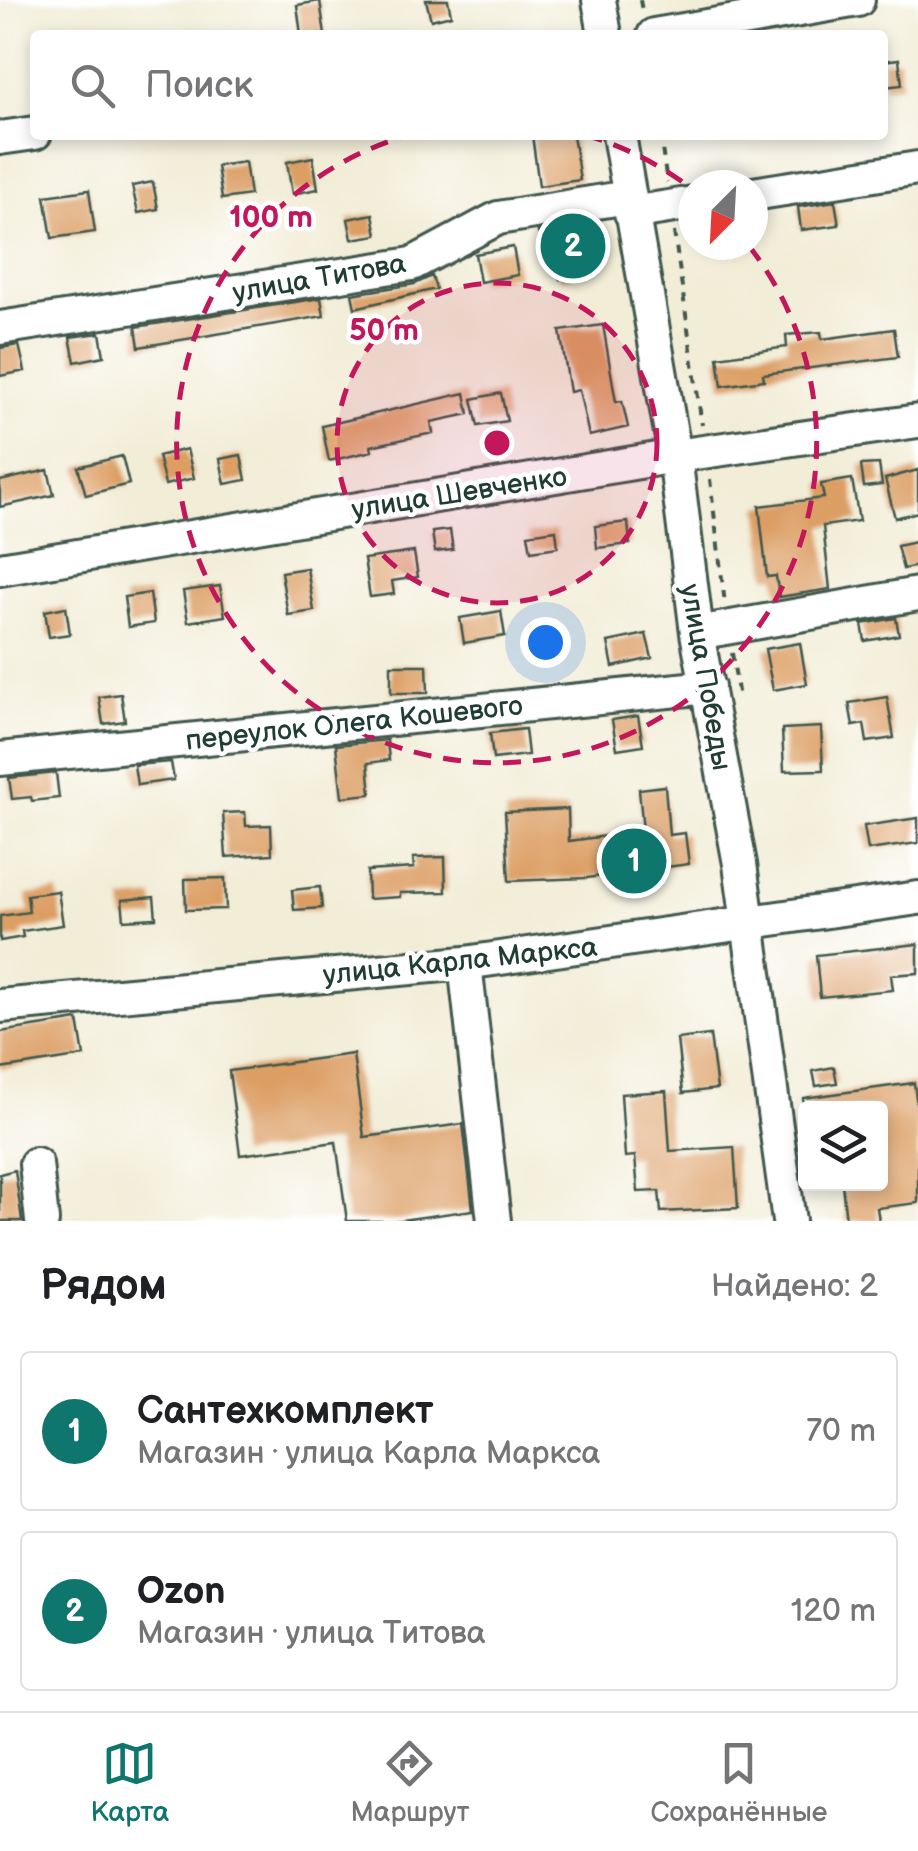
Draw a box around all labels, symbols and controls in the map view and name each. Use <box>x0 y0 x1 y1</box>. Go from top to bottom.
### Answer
search box <box>30 30 888 140</box>
icon: search <box>65 58 120 113</box>
text: Поиск <box>145 63 253 108</box>
north arrow <box>678 170 768 260</box>
text: 100 m <box>229 200 313 236</box>
pin: 2 <box>540 208 606 284</box>
street label: улица Титова <box>230 247 409 310</box>
text: 50 m <box>349 313 419 349</box>
centre of rings <box>479 425 515 461</box>
street label: улица Шевченко <box>349 460 569 527</box>
street label: улица Победы <box>673 581 738 773</box>
your location <box>520 617 571 668</box>
street label: переулок Олега Кошевого <box>184 689 524 758</box>
pin: 1 <box>602 824 666 898</box>
street label: улица Карла Маркса <box>321 931 599 992</box>
map controls <box>798 1101 888 1191</box>
button: layers <box>798 1101 888 1191</box>
text: Рядом <box>40 1261 167 1312</box>
text: Найдено: 2 <box>711 1267 878 1306</box>
text: Сантехкомплект <box>137 1389 433 1434</box>
text: 1 <box>68 1412 81 1451</box>
text: 70 m <box>806 1412 876 1451</box>
text: Магазин · улица Карла Маркса <box>137 1434 601 1473</box>
text: Ozon <box>137 1569 226 1614</box>
text: 2 <box>65 1592 84 1631</box>
text: 120 m <box>791 1592 876 1631</box>
text: Магазин · улица Титова <box>137 1614 486 1653</box>
tab: Карта <box>91 1736 169 1829</box>
tab: Маршрут <box>350 1736 469 1829</box>
tab: Сохранённые <box>651 1736 827 1829</box>

